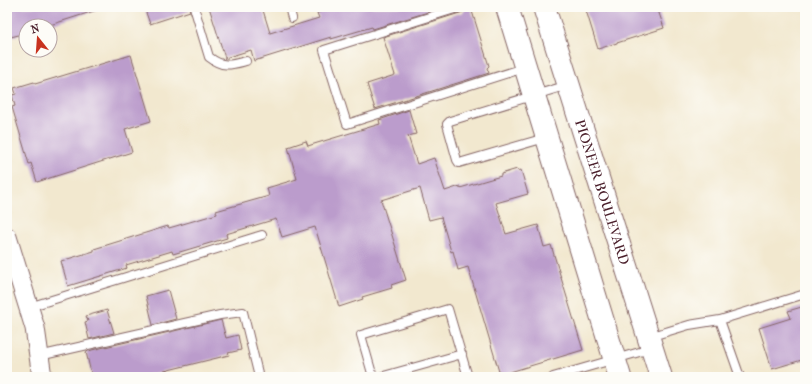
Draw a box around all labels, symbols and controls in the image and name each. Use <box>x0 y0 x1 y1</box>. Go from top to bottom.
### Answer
north arrow <box>18 18 58 58</box>
text: N <box>29 21 42 36</box>
street label: PIONEER BOULEVARD <box>572 117 634 267</box>

